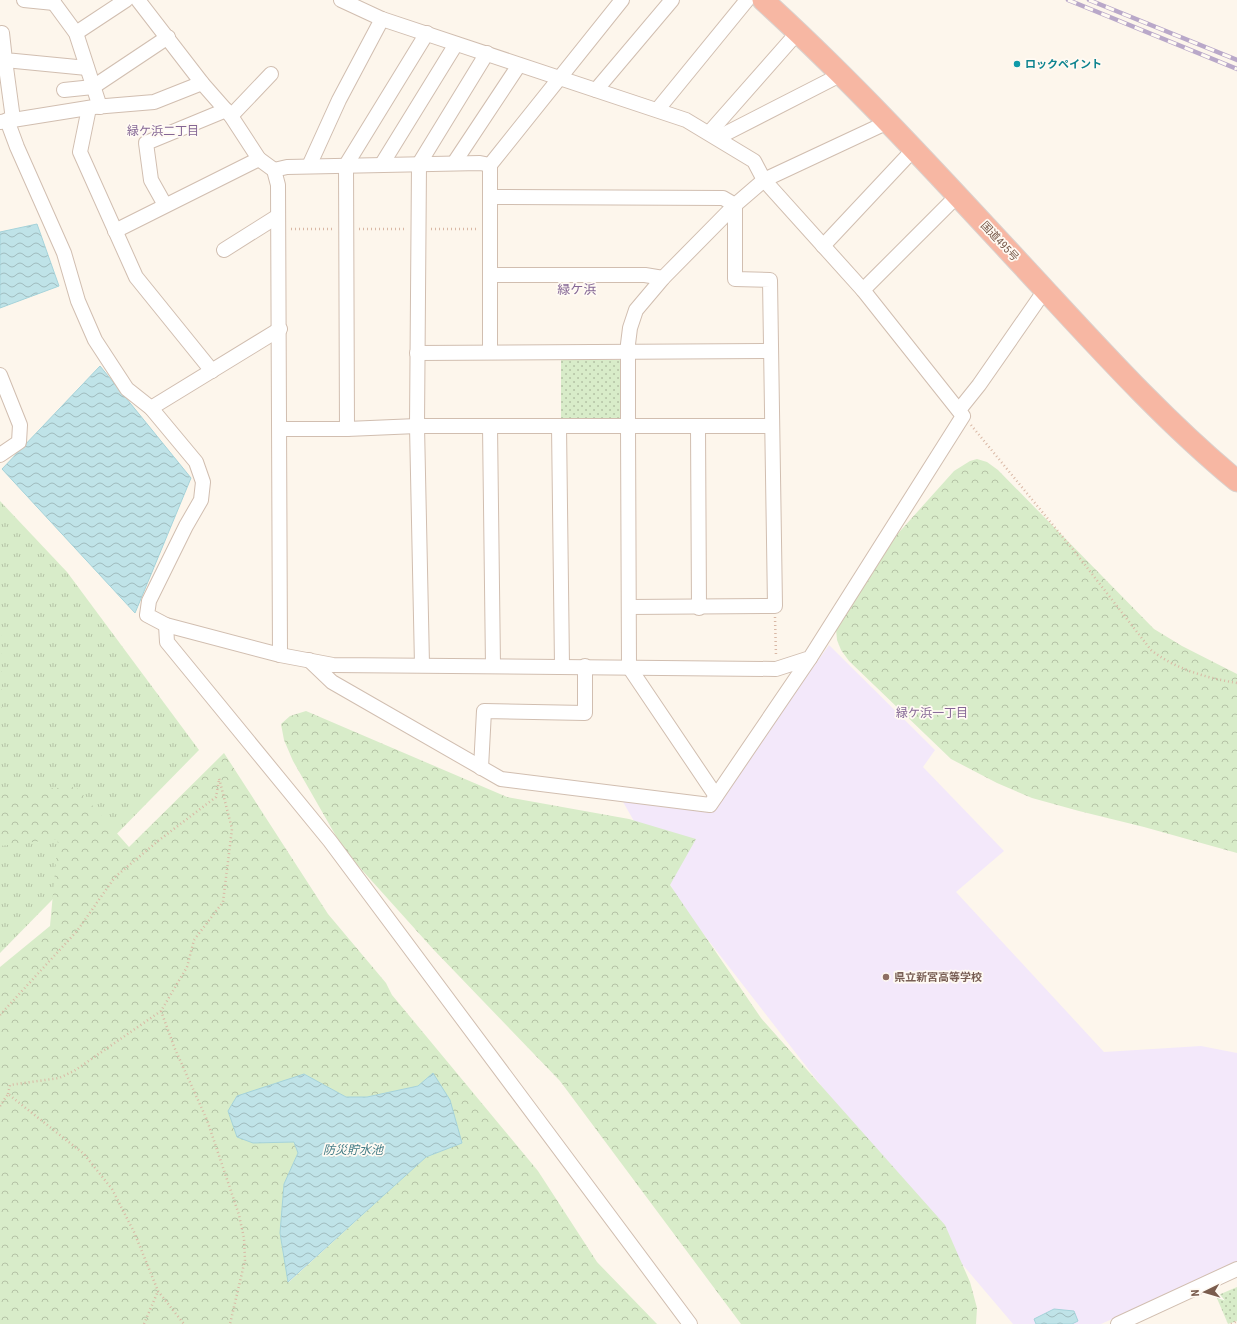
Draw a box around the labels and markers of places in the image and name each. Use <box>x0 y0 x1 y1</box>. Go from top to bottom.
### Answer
place label: ロックペイント <box>1025 58 1102 71</box>
marker: ロックペイント <box>1012 59 1022 69</box>
place label: 県立新宮高等学校 <box>894 971 982 984</box>
marker: 県立新宮高等学校 <box>881 972 891 982</box>

